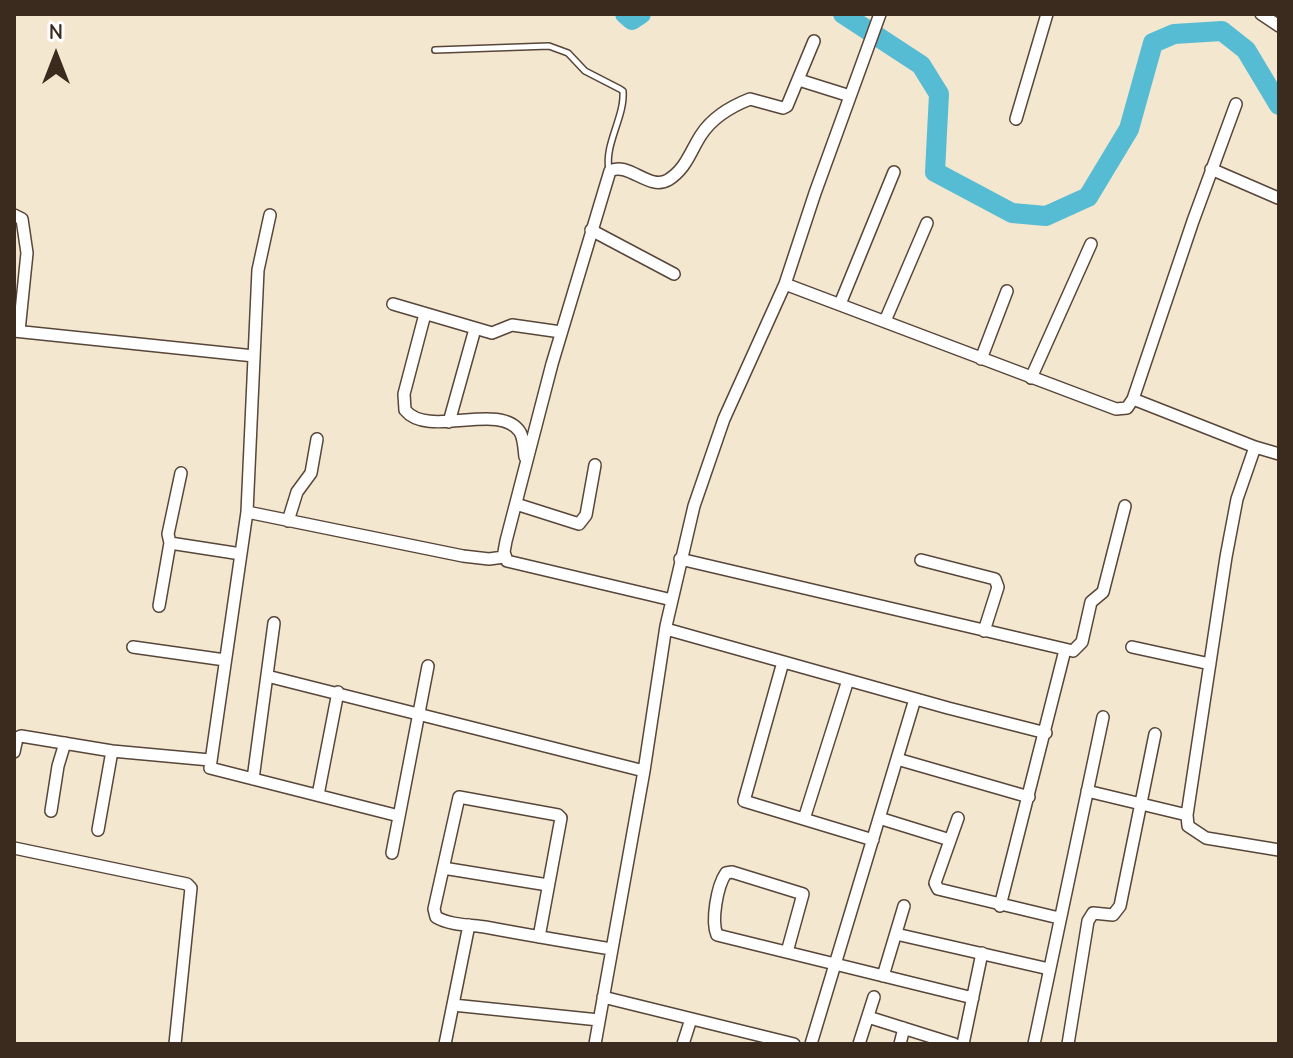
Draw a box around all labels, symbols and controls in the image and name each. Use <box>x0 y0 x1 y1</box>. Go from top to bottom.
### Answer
north arrow <box>16 16 96 96</box>
text: N <box>49 19 63 45</box>

